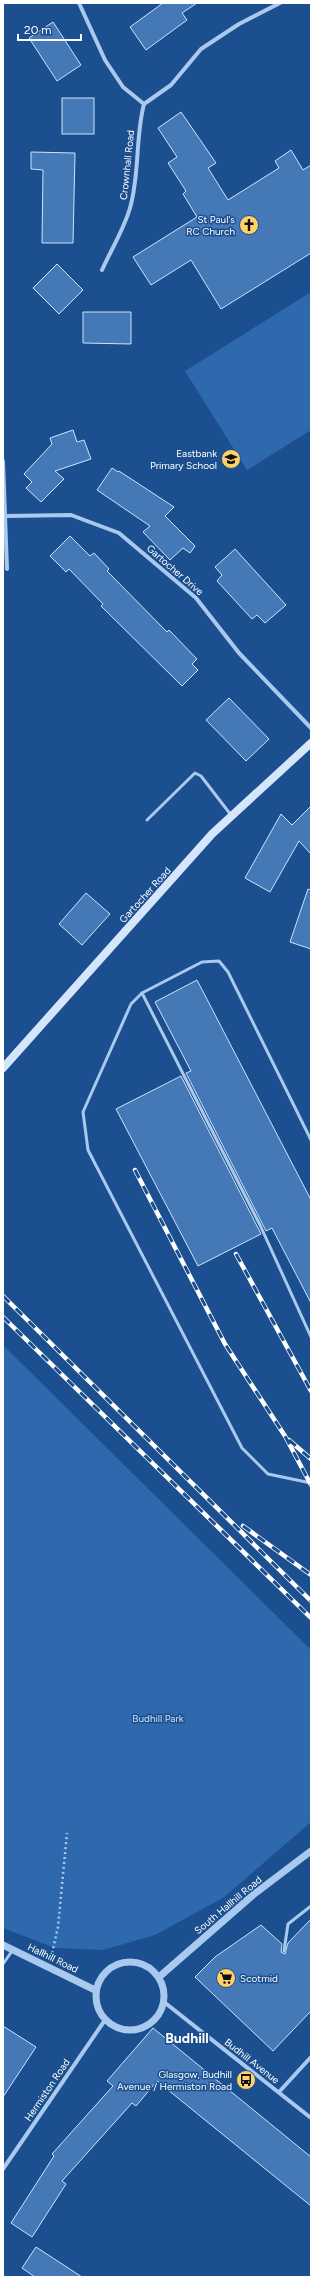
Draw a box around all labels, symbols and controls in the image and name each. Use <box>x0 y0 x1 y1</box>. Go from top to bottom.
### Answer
scale bar <box>18 16 81 42</box>
text: 20 m <box>24 23 52 37</box>
street label: Crownhall Road <box>117 129 137 201</box>
place label: St Paul's RC Church <box>186 213 235 238</box>
church icon: St Paul's RC Church <box>238 214 260 236</box>
place label: Eastbank Primary School <box>150 447 217 472</box>
school or university icon: Eastbank Primary School <box>220 448 242 470</box>
street label: Gartocher Drive <box>144 542 206 599</box>
street label: Gartocher Road <box>116 864 174 926</box>
park label: Budhill Park <box>132 1712 184 1725</box>
street label: South Hallhill Road <box>192 1873 265 1937</box>
street label: Hallhill Road <box>26 1940 81 1976</box>
supermarket icon: Scotmid <box>215 1967 237 1989</box>
place label: Scotmid <box>240 1972 278 1985</box>
district label: Budhill <box>165 2030 209 2047</box>
street label: Budhill Avenue <box>222 2036 282 2087</box>
street label: Hermiston Road <box>21 2056 73 2124</box>
place label: Glasgow, Budhill Avenue / Hermiston Road <box>117 2068 232 2093</box>
bus stop icon: Glasgow, Budhill Avenue / Hermiston Road <box>235 2069 257 2091</box>

